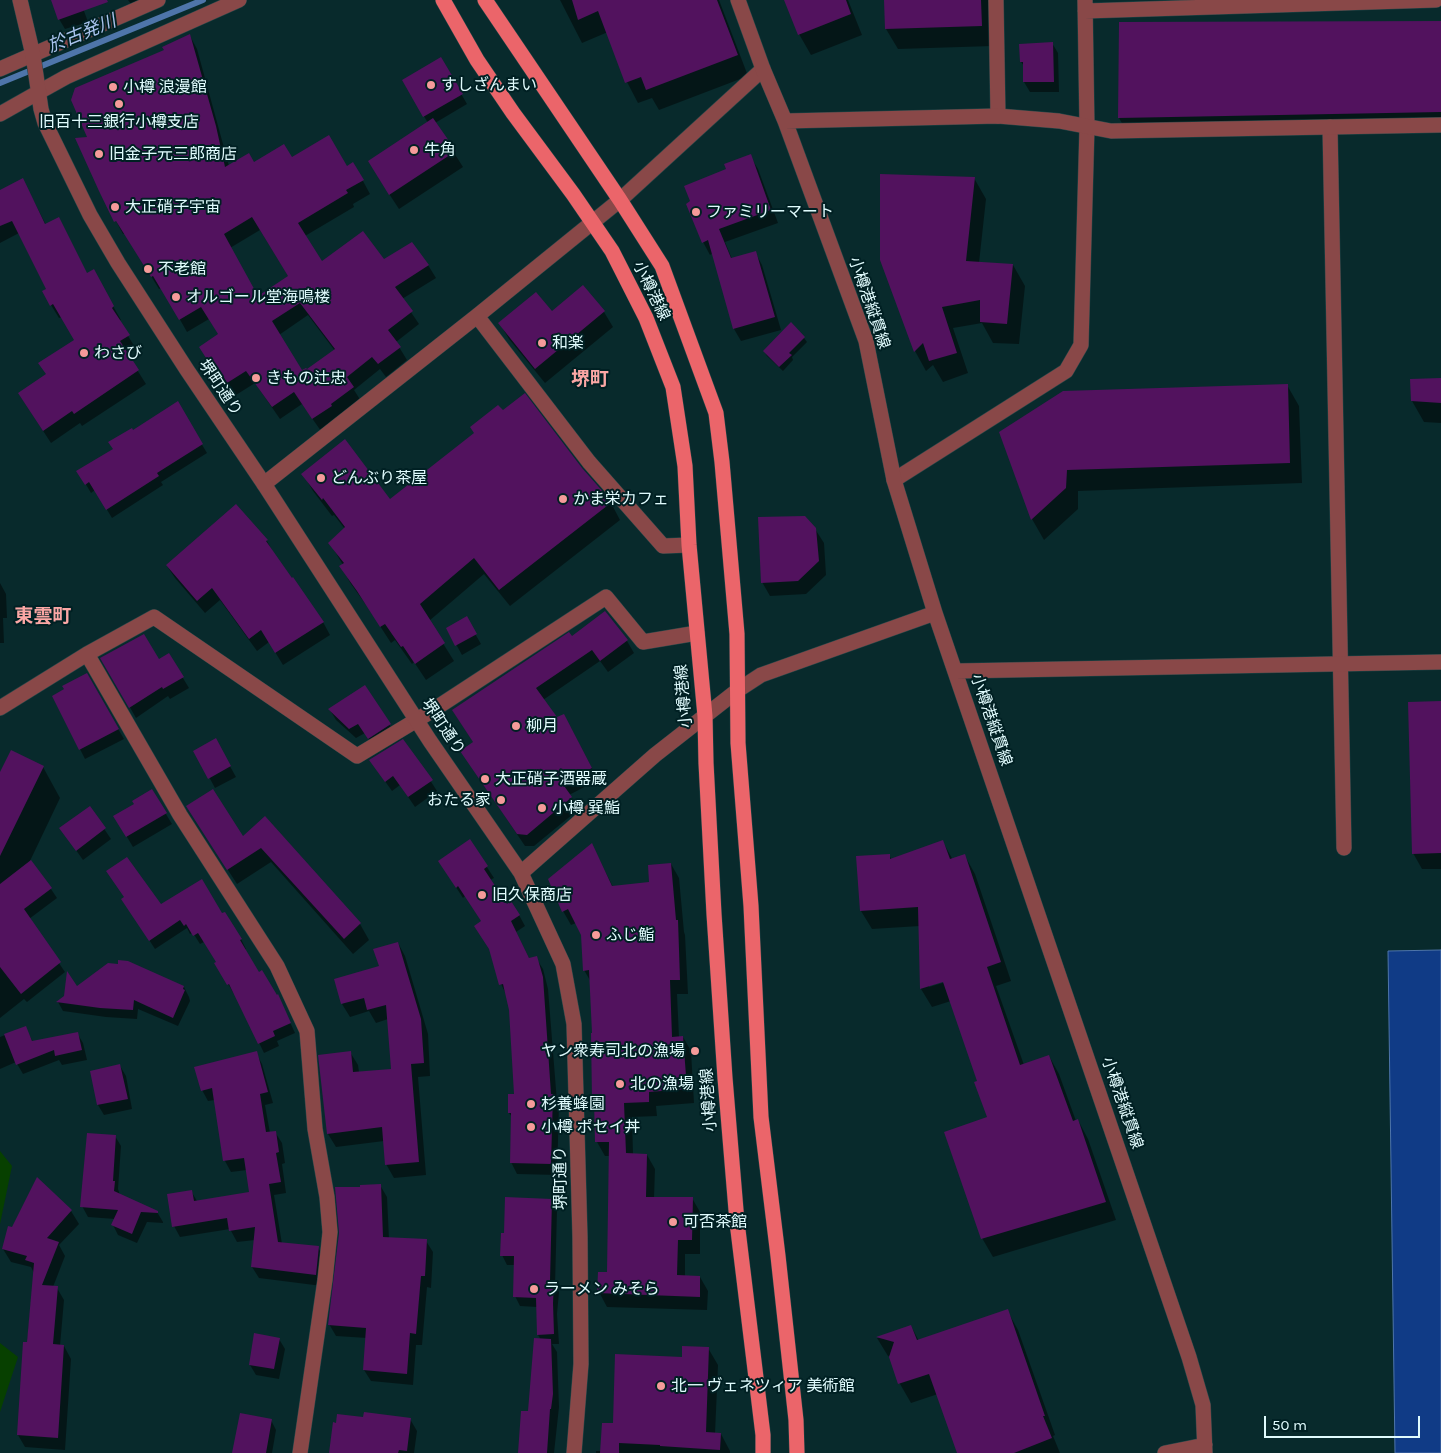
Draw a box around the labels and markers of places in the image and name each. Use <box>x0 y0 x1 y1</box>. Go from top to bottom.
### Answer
place label: すしざんまい <box>441 75 537 95</box>
place label: 小樽 浪漫館 <box>123 77 207 97</box>
marker: すしざんまい <box>425 79 437 91</box>
marker: 小樽 浪漫館 <box>107 81 119 93</box>
marker: 旧百十三銀行小樽支店 <box>113 98 125 110</box>
place label: 旧百十三銀行小樽支店 <box>39 112 199 132</box>
place label: 牛角 <box>424 140 456 160</box>
place label: 旧金子元三郎商店 <box>109 144 237 164</box>
marker: 牛角 <box>408 144 420 156</box>
marker: 旧金子元三郎商店 <box>93 148 105 160</box>
place label: 大正硝子宇宙 <box>125 197 221 217</box>
marker: 大正硝子宇宙 <box>109 201 121 213</box>
place label: ファミリーマート <box>706 202 834 222</box>
marker: ファミリーマート <box>690 206 702 218</box>
place label: 不老館 <box>158 259 206 279</box>
marker: 不老館 <box>142 263 154 275</box>
place label: オルゴール堂海鳴楼 <box>186 287 330 307</box>
marker: オルゴール堂海鳴楼 <box>170 291 182 303</box>
place label: 和楽 <box>552 333 584 353</box>
marker: 和楽 <box>536 337 548 349</box>
place label: わさび <box>94 343 142 363</box>
marker: わさび <box>78 347 90 359</box>
place label: きもの辻忠 <box>266 368 346 388</box>
marker: きもの辻忠 <box>250 372 262 384</box>
place label: どんぶり茶屋 <box>331 468 427 488</box>
marker: どんぶり茶屋 <box>315 472 327 484</box>
place label: かま栄カフェ <box>573 489 669 509</box>
marker: かま栄カフェ <box>557 493 569 505</box>
place label: 柳月 <box>526 716 558 736</box>
marker: 柳月 <box>510 720 522 732</box>
place label: 大正硝子酒器蔵 <box>495 769 607 789</box>
marker: 大正硝子酒器蔵 <box>479 773 491 785</box>
place label: おたる家 <box>427 790 491 810</box>
marker: おたる家 <box>495 794 507 806</box>
place label: 小樽 巽鮨 <box>552 798 620 818</box>
marker: 小樽 巽鮨 <box>536 802 548 814</box>
place label: 旧久保商店 <box>492 885 572 905</box>
marker: 旧久保商店 <box>476 889 488 901</box>
place label: ふじ鮨 <box>606 925 654 945</box>
marker: ふじ鮨 <box>590 929 602 941</box>
place label: ヤン衆寿司北の漁場 <box>541 1041 685 1061</box>
marker: ヤン衆寿司北の漁場 <box>689 1045 701 1057</box>
place label: 北の漁場 <box>630 1074 694 1094</box>
marker: 北の漁場 <box>614 1078 626 1090</box>
place label: 杉養蜂園 <box>541 1094 605 1114</box>
marker: 杉養蜂園 <box>525 1098 537 1110</box>
place label: 小樽 ポセイ丼 <box>541 1117 641 1137</box>
marker: 小樽 ポセイ丼 <box>525 1121 537 1133</box>
place label: 可否茶館 <box>683 1212 747 1232</box>
marker: 可否茶館 <box>667 1216 679 1228</box>
place label: ラーメン みそら <box>544 1279 660 1299</box>
marker: ラーメン みそら <box>528 1283 540 1295</box>
place label: 北一 ヴェネツィア 美術館 <box>671 1376 855 1396</box>
marker: 北一 ヴェネツィア 美術館 <box>655 1380 667 1392</box>

